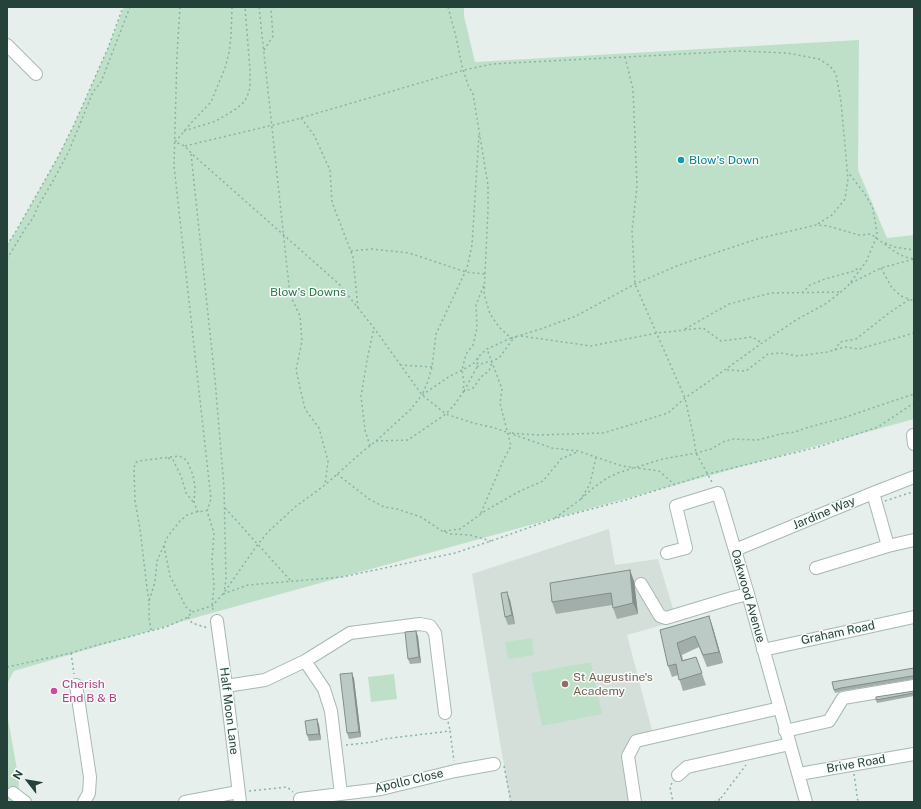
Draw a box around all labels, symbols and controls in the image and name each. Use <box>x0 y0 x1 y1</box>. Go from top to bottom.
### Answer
place label: Blow's Down <box>689 153 759 167</box>
marker: Blow's Down <box>676 155 686 165</box>
park label: Blow's Downs <box>270 285 346 299</box>
street label: Jardine Way <box>791 493 857 533</box>
street label: Oakwood Avenue <box>728 548 768 644</box>
street label: Graham Road <box>800 618 876 648</box>
street label: Half Moon Lane <box>216 667 242 755</box>
place label: St Augustine's Academy <box>573 670 653 698</box>
place label: Cherish End B & B <box>62 677 117 705</box>
marker: St Augustine's Academy <box>560 679 570 689</box>
marker: Cherish End B & B <box>49 686 59 696</box>
street label: Brive Road <box>825 752 887 776</box>
north arrow <box>8 761 48 801</box>
street label: Apollo Close <box>373 766 445 796</box>
text: N <box>10 768 25 782</box>

